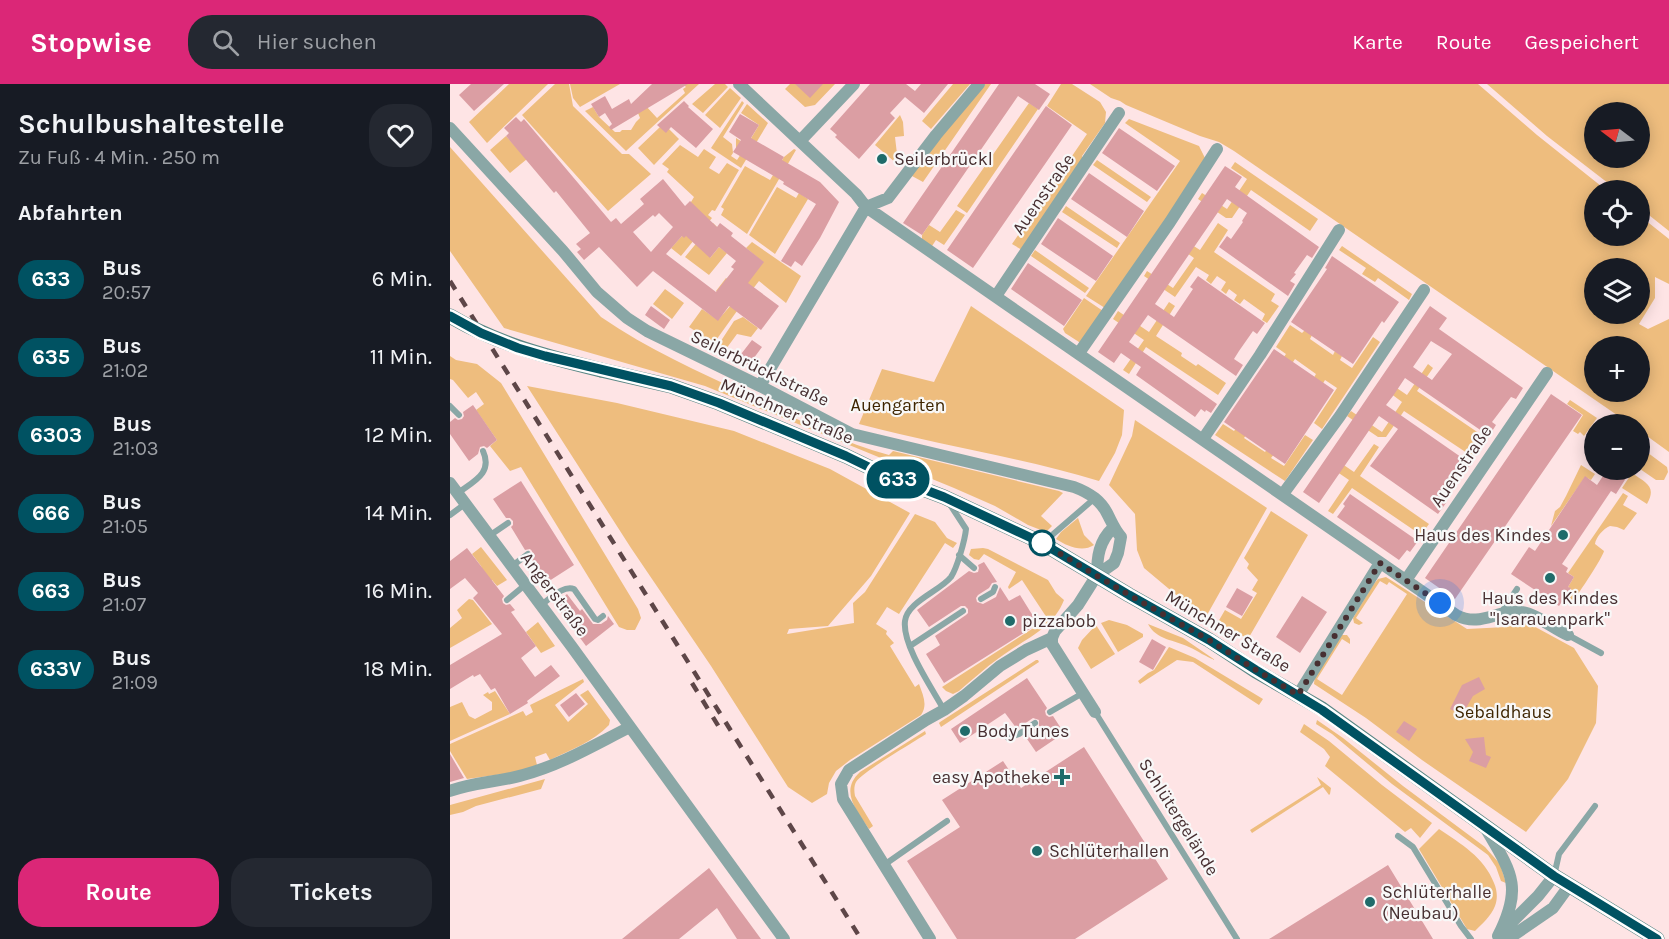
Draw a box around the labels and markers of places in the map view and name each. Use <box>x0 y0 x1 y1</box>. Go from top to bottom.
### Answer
place label: Seilerbrückl <box>894 148 993 170</box>
marker: Seilerbrückl <box>875 152 889 166</box>
place label: Haus des Kindes <box>1414 524 1551 546</box>
marker: Haus des Kindes <box>1556 528 1570 542</box>
unlabelled marker <box>1029 530 1055 556</box>
marker: Haus des Kindes "Isarauenpark" <box>1543 571 1557 585</box>
place label: Haus des Kindes "Isarauenpark" <box>1482 587 1618 630</box>
place label: pizzabob <box>1022 610 1096 632</box>
marker: pizzabob <box>1003 614 1017 628</box>
place label: Body Tunes <box>977 720 1070 742</box>
marker: Body Tunes <box>958 724 972 738</box>
place label: easy Apotheke <box>932 766 1050 788</box>
marker: easy Apotheke <box>1055 770 1069 784</box>
place label: Schlüterhallen <box>1049 840 1169 862</box>
marker: Schlüterhallen <box>1030 844 1044 858</box>
place label: Schlüterhalle (Neubau) <box>1382 881 1492 924</box>
marker: Schlüterhalle (Neubau) <box>1363 895 1377 909</box>

